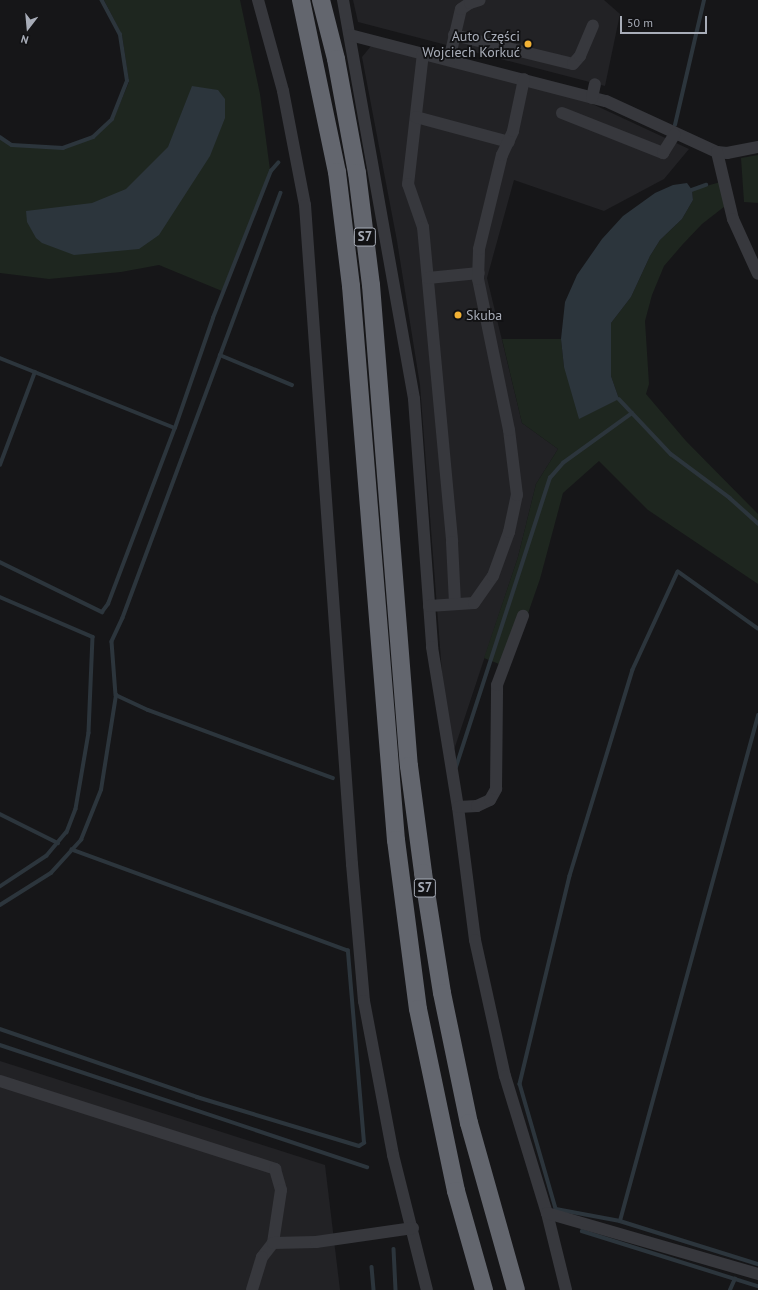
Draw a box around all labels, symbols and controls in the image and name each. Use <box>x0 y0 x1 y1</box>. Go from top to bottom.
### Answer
north arrow <box>8 8 48 48</box>
scale bar <box>622 8 709 34</box>
text: 50 m <box>627 15 653 30</box>
place label: Auto Części Wojciech Korkuć <box>422 28 520 60</box>
text: N <box>19 32 30 47</box>
marker: Auto Części Wojciech Korkuć <box>523 39 533 49</box>
road number: S7 <box>353 226 377 248</box>
place label: Skuba <box>466 307 502 323</box>
marker: Skuba <box>453 310 463 320</box>
road number: S7 <box>413 877 437 899</box>

